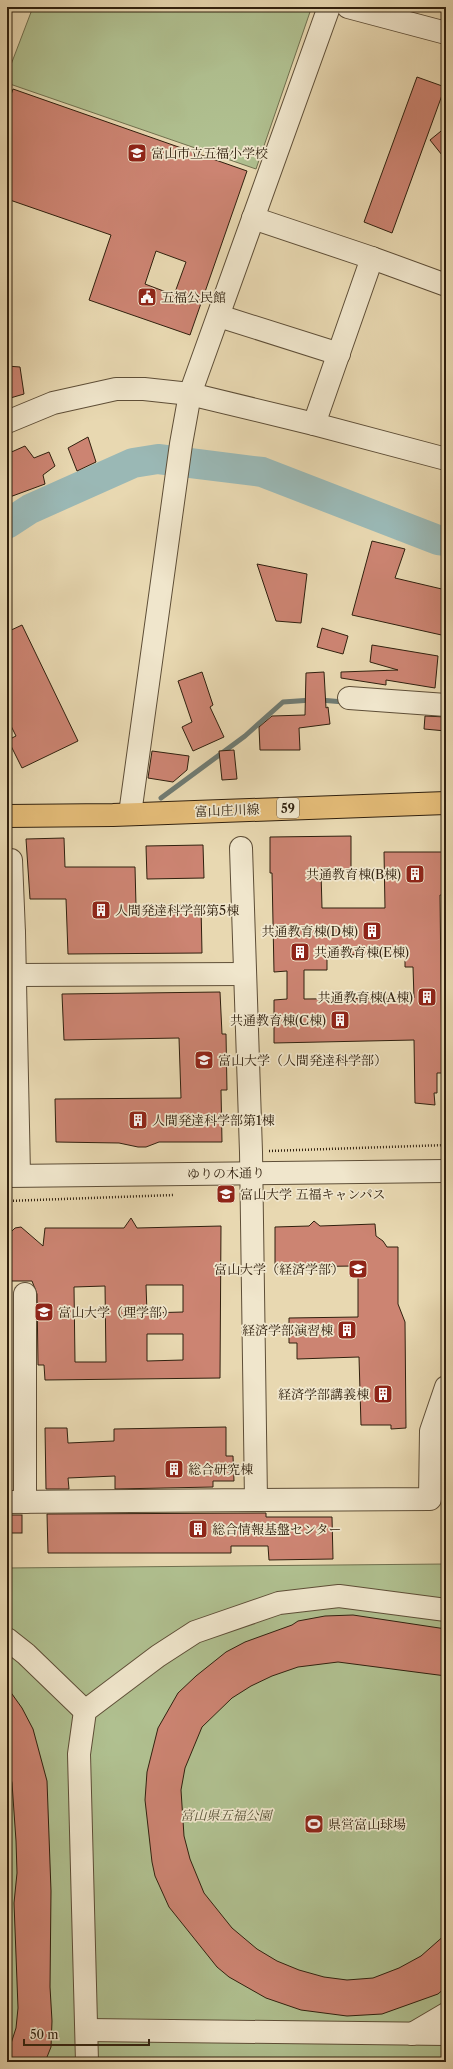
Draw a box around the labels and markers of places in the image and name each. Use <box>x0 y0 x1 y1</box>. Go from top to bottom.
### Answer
school or university icon: 富山市立五福小学校 <box>126 142 148 164</box>
place label: 富山市立五福小学校 <box>151 145 268 161</box>
public building icon: 五福公民館 <box>136 286 158 308</box>
place label: 五福公民館 <box>161 289 226 305</box>
building icon: 共通教育棟(B棟) <box>404 863 426 885</box>
place label: 共通教育棟(B棟) <box>306 866 401 882</box>
building icon: 人間発達科学部第5棟 <box>90 899 112 921</box>
place label: 人間発達科学部第5棟 <box>115 902 239 918</box>
building icon: 共通教育棟(D棟) <box>361 920 383 942</box>
place label: 共通教育棟(D棟) <box>262 923 358 939</box>
building icon: 共通教育棟(E棟) <box>289 941 311 963</box>
place label: 共通教育棟(E棟) <box>314 944 409 960</box>
building icon: 共通教育棟(A棟) <box>416 986 438 1008</box>
place label: 共通教育棟(A棟) <box>317 989 413 1005</box>
building icon: 共通教育棟(C棟) <box>329 1009 351 1031</box>
place label: 共通教育棟(C棟) <box>230 1012 326 1028</box>
school or university icon: 富山大学（人間発達科学部） <box>193 1049 215 1071</box>
place label: 富山大学（人間発達科学部） <box>218 1052 387 1068</box>
building icon: 人間発達科学部第1棟 <box>127 1109 149 1131</box>
place label: 人間発達科学部第1棟 <box>152 1112 274 1128</box>
school or university icon: 富山大学 五福キャンパス <box>215 1183 237 1205</box>
place label: 富山大学 五福キャンパス <box>240 1186 386 1202</box>
school or university icon: 富山大学（経済学部） <box>347 1258 369 1280</box>
place label: 富山大学（経済学部） <box>214 1261 344 1277</box>
school or university icon: 富山大学（理学部） <box>33 1301 55 1323</box>
place label: 富山大学（理学部） <box>58 1304 175 1320</box>
building icon: 経済学部演習棟 <box>336 1319 358 1341</box>
place label: 経済学部演習棟 <box>242 1322 333 1338</box>
building icon: 経済学部講義棟 <box>372 1383 394 1405</box>
place label: 経済学部講義棟 <box>278 1386 369 1402</box>
building icon: 総合研究棟 <box>163 1458 185 1480</box>
place label: 総合研究棟 <box>188 1461 253 1477</box>
building icon: 総合情報基盤センター <box>187 1518 209 1540</box>
place label: 総合情報基盤センター <box>212 1521 341 1537</box>
sports icon: 県営富山球場 <box>303 1813 325 1835</box>
place label: 県営富山球場 <box>328 1816 406 1832</box>

